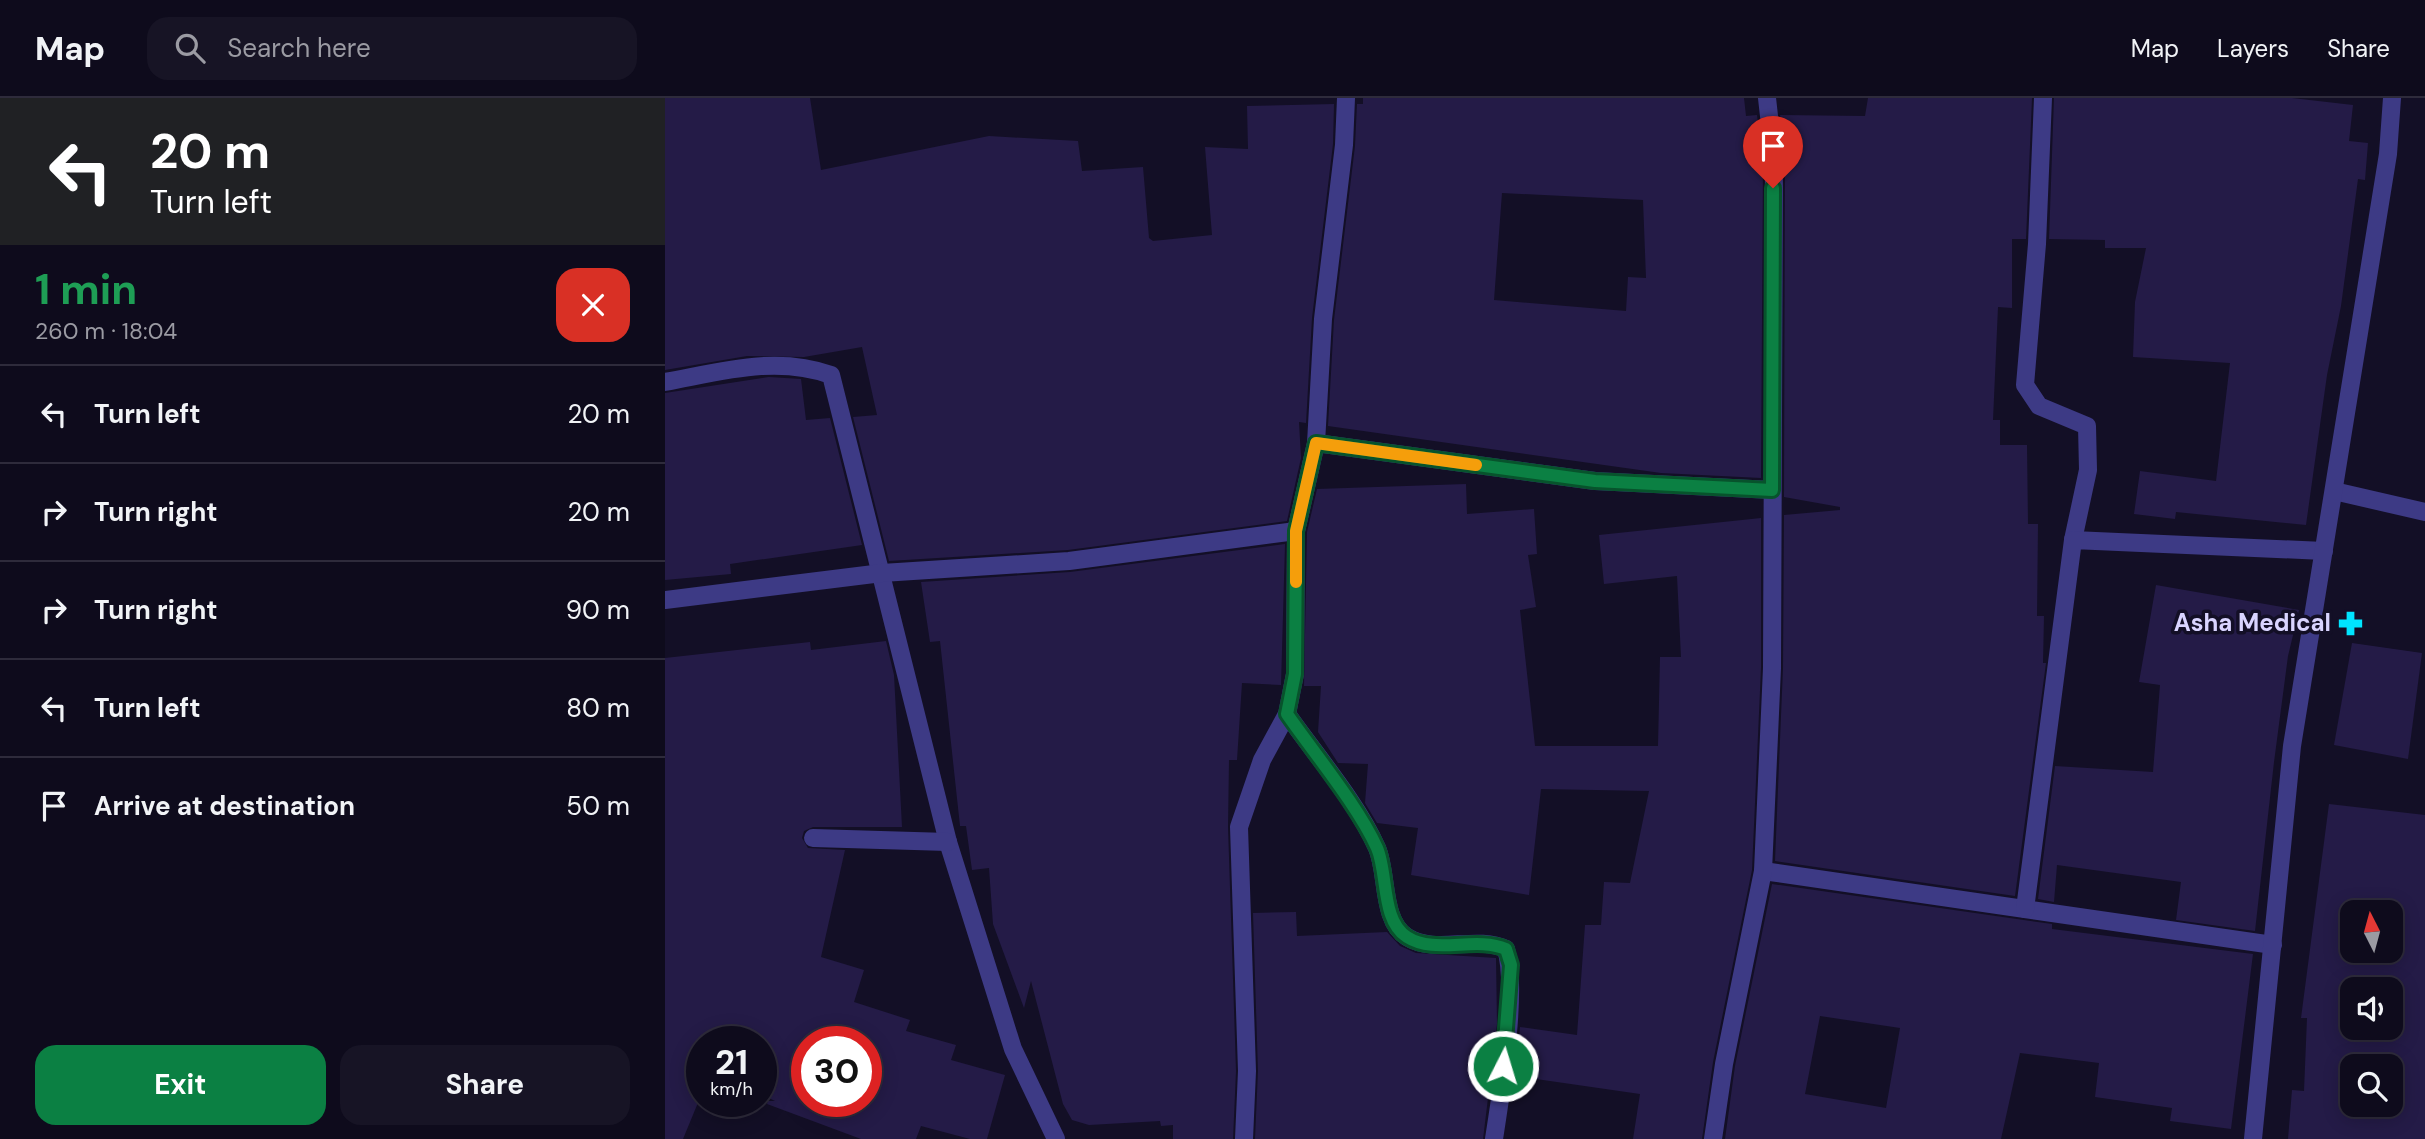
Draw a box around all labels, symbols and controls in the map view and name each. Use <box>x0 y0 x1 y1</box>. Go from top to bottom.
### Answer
search box <box>147 17 637 80</box>
text: Map <box>35 27 105 70</box>
icon: search <box>171 29 209 67</box>
text: Search here <box>227 31 371 65</box>
text: Map <box>2131 33 2179 64</box>
text: Layers <box>2217 33 2289 64</box>
text: Share <box>2327 33 2390 64</box>
pin <box>1743 116 1803 188</box>
text: 20 m <box>150 119 270 183</box>
icon: left <box>35 126 126 217</box>
icon: arrive <box>1754 127 1792 165</box>
text: Turn left <box>150 181 272 223</box>
text: 1 min <box>35 262 137 317</box>
button: close <box>556 268 630 342</box>
text: 260 m · 18:04 <box>35 316 177 346</box>
icon: left <box>35 395 73 433</box>
text: Turn left <box>94 397 201 431</box>
text: 20 m <box>567 397 630 431</box>
icon: right <box>35 493 73 531</box>
text: Turn right <box>94 495 218 529</box>
text: 20 m <box>567 495 630 529</box>
icon: right <box>35 591 73 629</box>
text: Turn right <box>94 593 218 627</box>
text: 90 m <box>566 593 630 627</box>
place label: Asha Medical <box>2174 607 2331 638</box>
pharmacy icon: Asha Medical <box>2337 609 2365 637</box>
icon: left <box>35 689 73 727</box>
text: Turn left <box>94 691 201 725</box>
text: 80 m <box>566 691 630 725</box>
icon: arrive <box>35 787 73 825</box>
text: Arrive at destination <box>94 789 355 823</box>
text: 50 m <box>566 789 630 823</box>
north arrow <box>2340 900 2403 962</box>
map controls <box>2340 900 2403 1117</box>
button: sound <box>2340 977 2403 1040</box>
speed limit sign: 30 <box>791 1026 882 1117</box>
position arrow <box>1466 1029 1540 1103</box>
text: 21 <box>715 1039 748 1085</box>
button: Exit <box>35 1045 326 1125</box>
button: Share <box>340 1045 630 1125</box>
button: search <box>2340 1054 2403 1117</box>
text: km/h <box>710 1077 753 1101</box>

